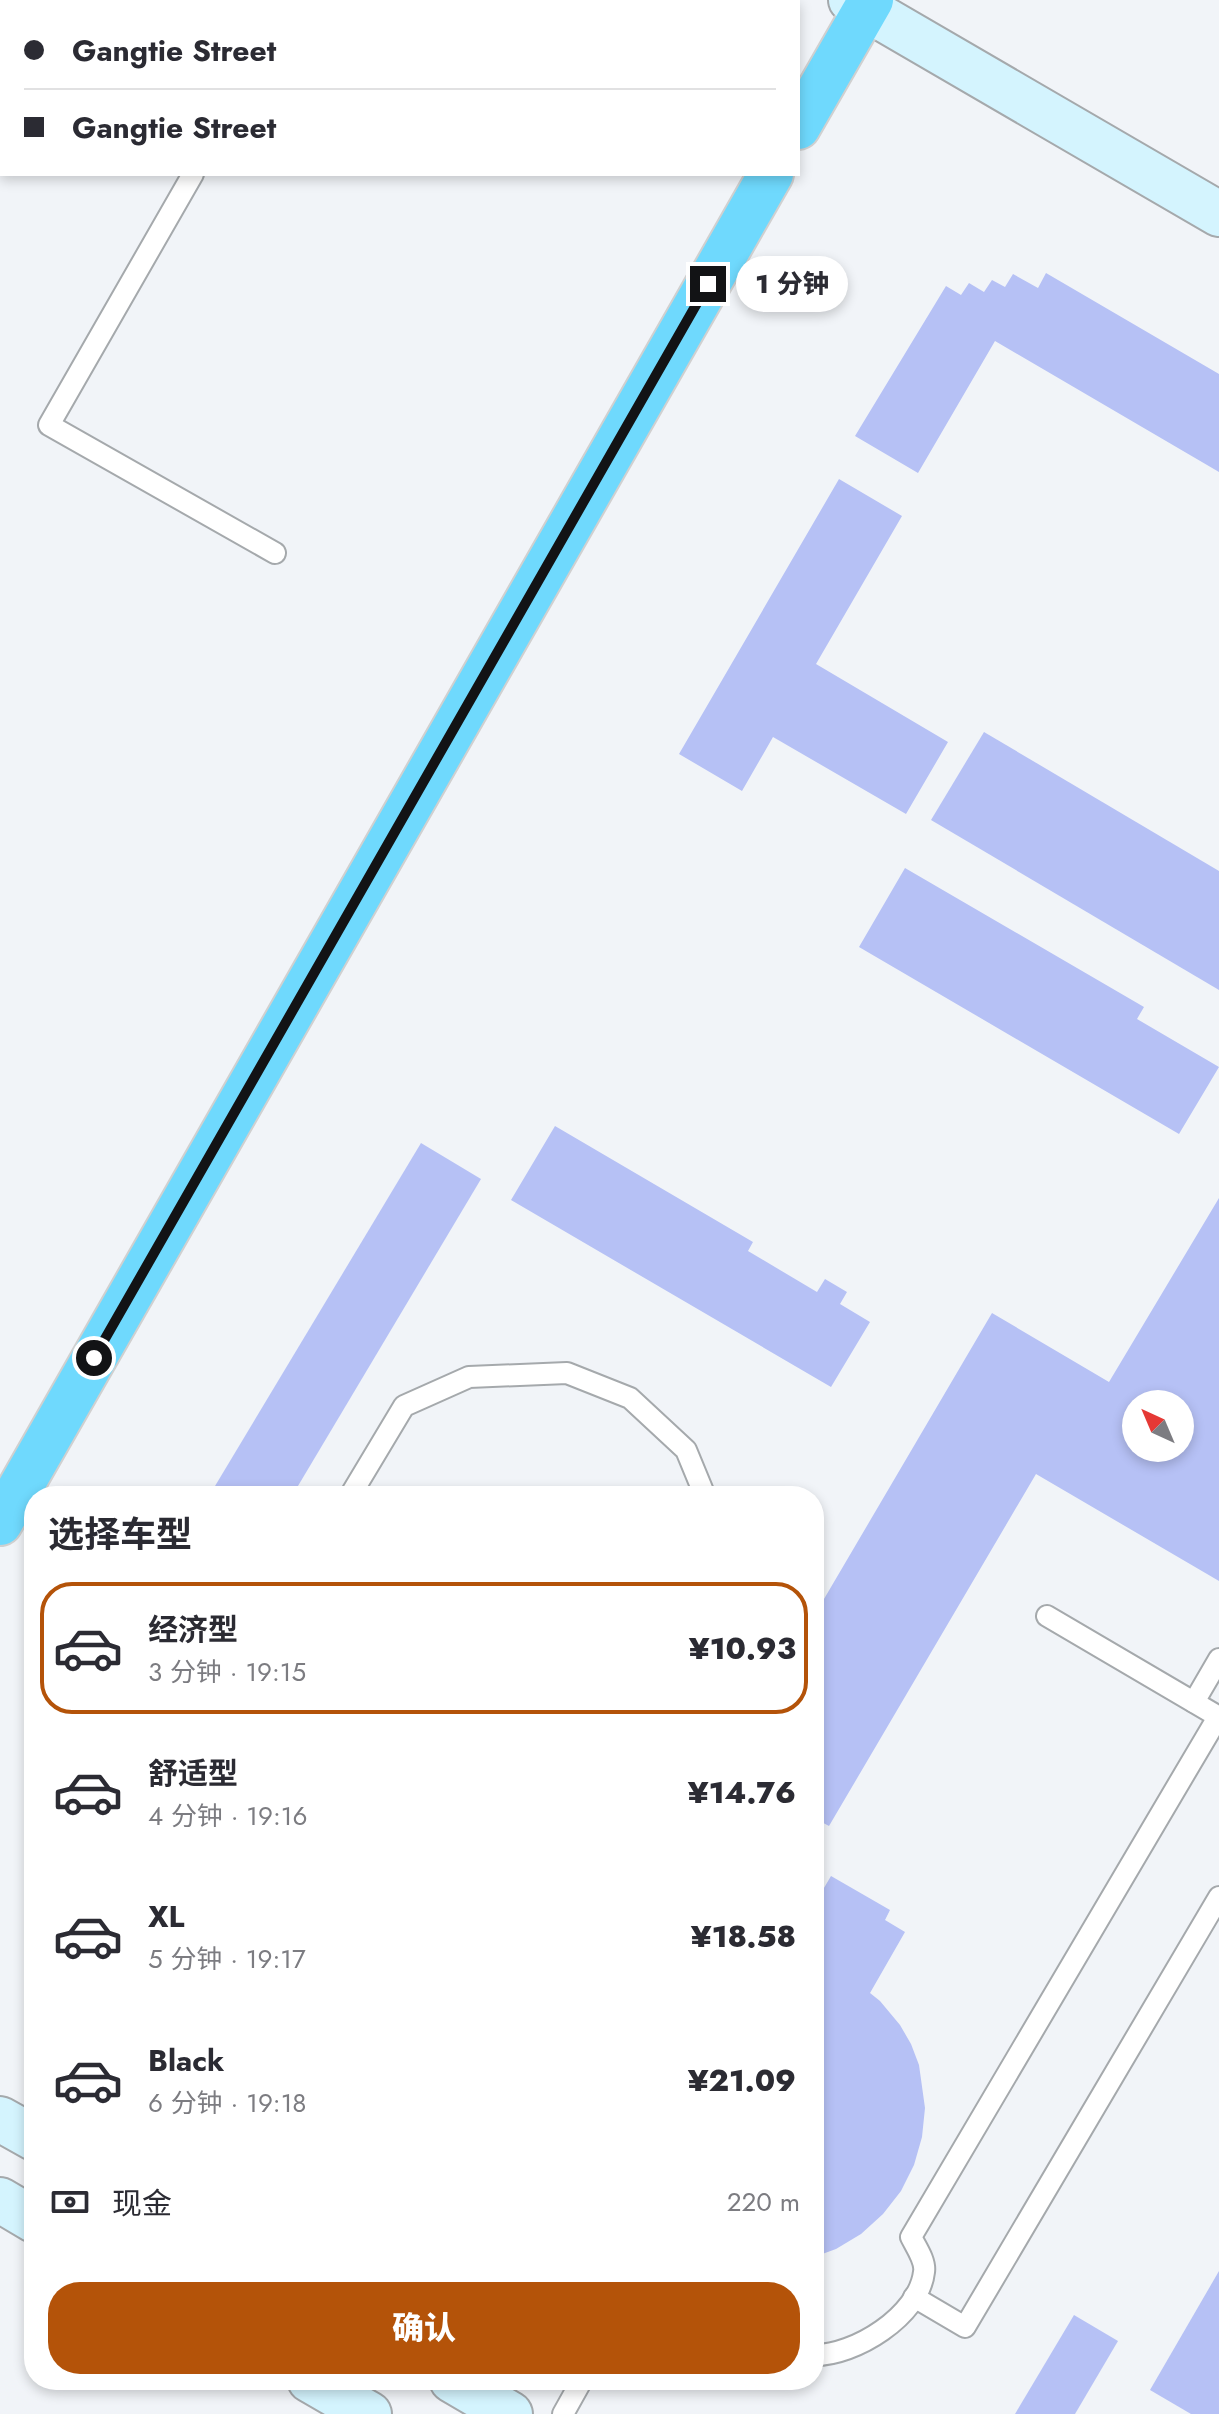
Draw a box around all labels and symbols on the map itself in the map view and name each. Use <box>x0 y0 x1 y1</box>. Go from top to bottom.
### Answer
callout: 1 分钟 <box>736 256 848 312</box>
route end <box>690 266 726 302</box>
route start <box>76 1340 112 1376</box>
north arrow <box>1122 1390 1194 1462</box>

